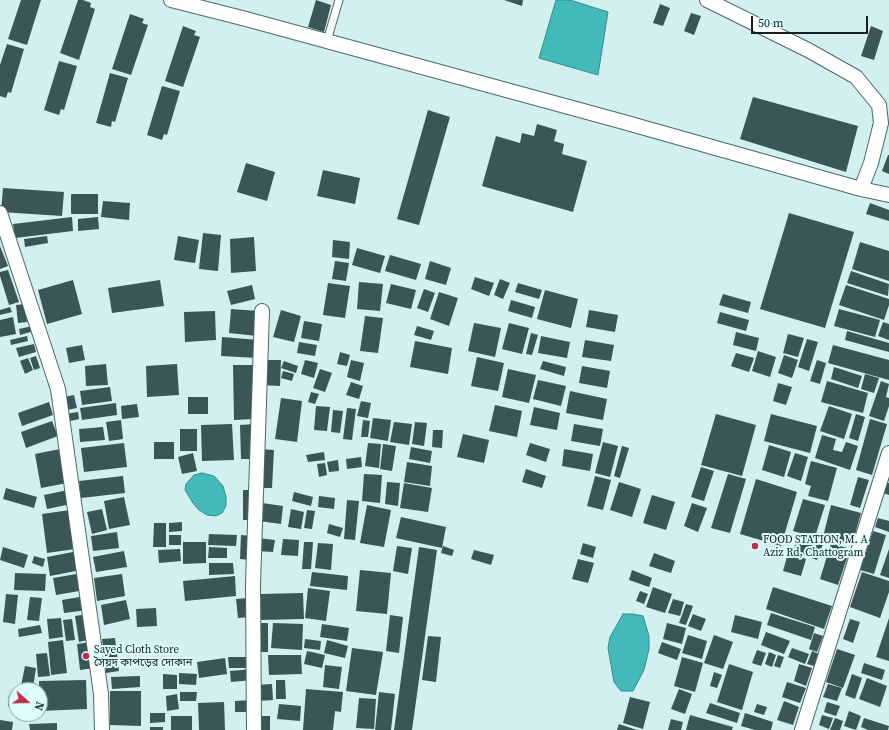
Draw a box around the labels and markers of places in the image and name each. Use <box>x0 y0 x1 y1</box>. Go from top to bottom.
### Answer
place label: FOOD STATION, M. A Aziz Rd, Chattogram <box>763 533 868 559</box>
marker: FOOD STATION, M. A Aziz Rd, Chattogram <box>750 541 760 551</box>
place label: Sayed Cloth Store সৈয়দ কাপড়ের দোকান <box>94 643 192 669</box>
marker: Sayed Cloth Store সৈয়দ কাপড়ের দোকান <box>81 651 91 661</box>

